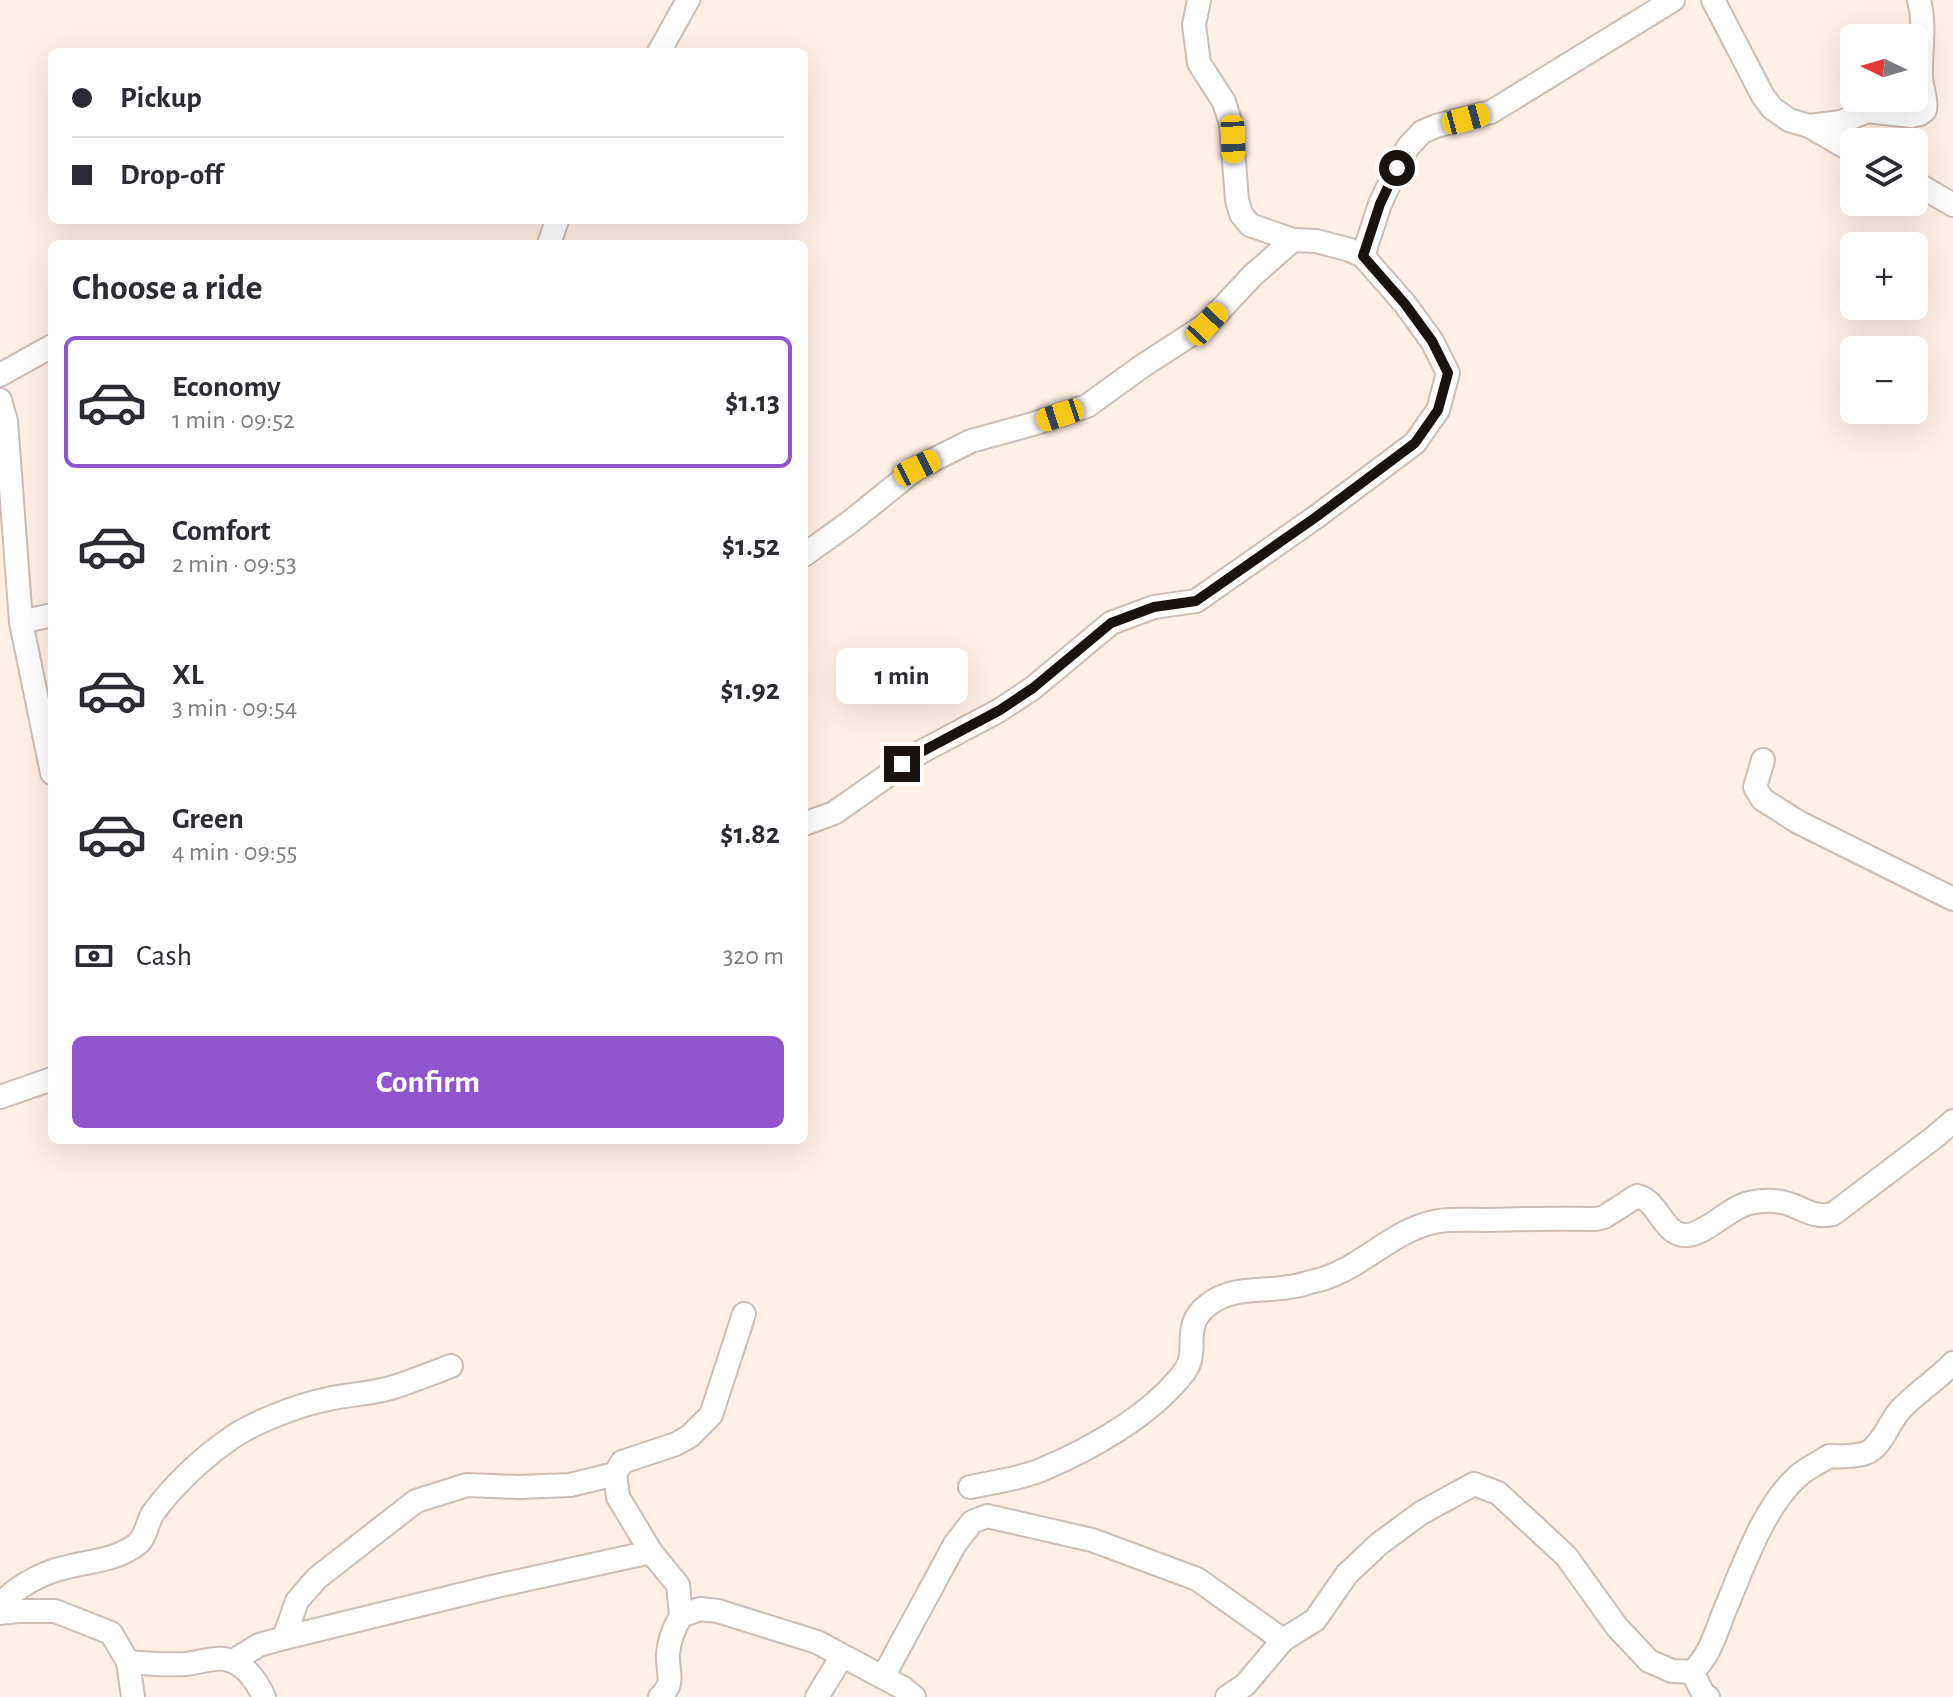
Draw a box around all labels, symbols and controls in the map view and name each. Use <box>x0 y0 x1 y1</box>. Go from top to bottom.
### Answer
north arrow <box>1840 24 1928 112</box>
map controls <box>1840 24 1928 424</box>
text: Pickup <box>120 83 202 113</box>
car <box>1440 101 1492 137</box>
car <box>1220 115 1246 163</box>
button: layers <box>1840 128 1928 216</box>
route start <box>1379 150 1415 186</box>
text: Drop-off <box>120 160 223 190</box>
button: + <box>1840 232 1928 320</box>
text: Choose a ride <box>72 270 262 306</box>
car <box>1182 298 1232 350</box>
button: − <box>1840 336 1928 424</box>
icon: car <box>76 366 148 438</box>
text: Economy <box>172 372 281 402</box>
text: $1.13 <box>725 387 780 417</box>
car <box>1033 396 1087 434</box>
text: 1 min · 09:52 <box>172 407 295 433</box>
car <box>890 446 944 490</box>
icon: car <box>76 510 148 582</box>
text: Comfort <box>172 516 271 546</box>
text: $1.52 <box>722 531 780 561</box>
text: 2 min · 09:53 <box>172 551 297 577</box>
callout: 1 min <box>836 648 968 704</box>
icon: car <box>76 654 148 726</box>
text: XL <box>172 660 204 690</box>
text: 1 min <box>875 663 929 689</box>
text: $1.92 <box>720 675 780 705</box>
text: 3 min · 09:54 <box>172 695 297 721</box>
route end <box>884 746 920 782</box>
icon: car <box>76 798 148 870</box>
text: Green <box>172 804 244 834</box>
text: $1.82 <box>720 819 780 849</box>
text: 4 min · 09:55 <box>172 839 297 865</box>
icon: cash <box>72 934 116 978</box>
text: Cash <box>136 941 192 971</box>
text: 320 m <box>723 943 784 969</box>
button: Confirm <box>72 1036 784 1128</box>

